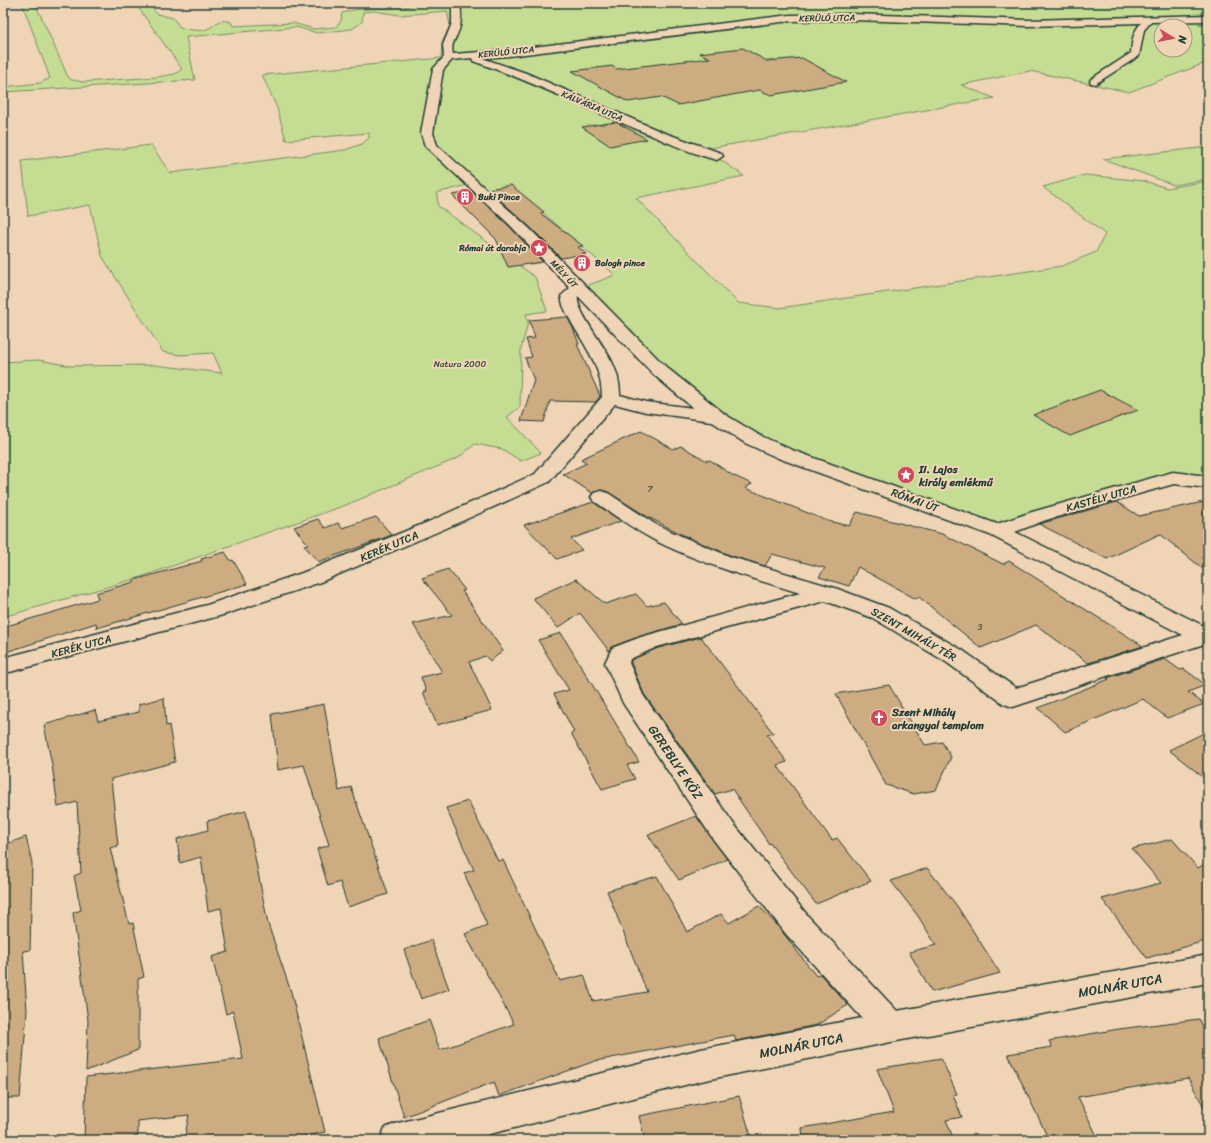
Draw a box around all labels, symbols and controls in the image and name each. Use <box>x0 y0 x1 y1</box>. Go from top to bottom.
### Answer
street label: KERÜLŐ UTCA <box>799 10 855 26</box>
north arrow <box>1153 18 1193 58</box>
text: N <box>1172 33 1193 45</box>
street label: KERÜLŐ UTCA <box>477 41 535 63</box>
street label: KÁLVÁRIA UTCA <box>559 86 625 126</box>
building icon: Buki Pince <box>455 187 475 207</box>
place label: Buki Pince <box>478 189 520 205</box>
place icon: Római út darabja <box>529 238 549 258</box>
place label: Római út darabja <box>458 240 526 256</box>
building icon: Balogh pince <box>572 253 592 273</box>
place label: Balogh pince <box>595 255 646 271</box>
street label: MÉLY ÚT <box>546 256 582 293</box>
park label: Natura 2000 <box>434 356 486 372</box>
place label: II. Lajos király emlékmű <box>918 460 994 492</box>
place icon: II. Lajos király emlékmű <box>896 465 916 485</box>
street label: KASTÉLY UTCA <box>1064 479 1139 518</box>
house number: 7 <box>647 481 653 497</box>
street label: RÓMAI ÚT <box>888 483 942 518</box>
street label: KERÉK UTCA <box>357 526 421 567</box>
street label: SZENT MIHÁLY TÉR <box>867 602 960 667</box>
house number: 3 <box>978 619 983 635</box>
street label: KERÉK UTCA <box>49 629 113 664</box>
place label: Szent Mihály arkangyal templom <box>891 703 985 735</box>
church icon: Szent Mihály arkangyal templom <box>869 708 889 728</box>
street label: GEREBLYE KÖZ <box>642 720 709 805</box>
street label: MOLNÁR UTCA <box>1076 967 1164 1004</box>
street label: MOLNÁR UTCA <box>757 1026 845 1065</box>

